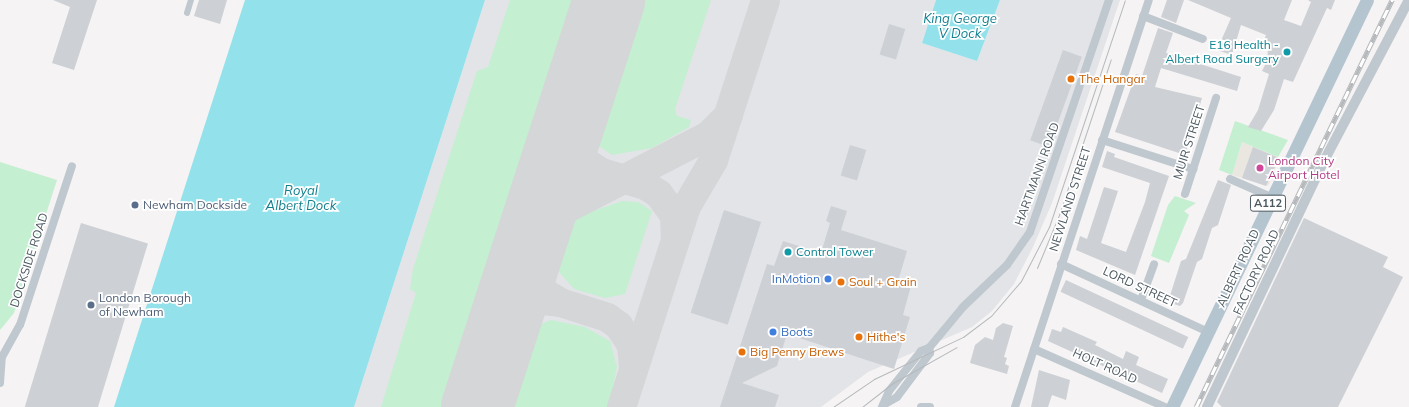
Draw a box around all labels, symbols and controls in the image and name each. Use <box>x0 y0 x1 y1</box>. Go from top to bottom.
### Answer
water label: King George V Dock <box>923 11 997 42</box>
place label: E16 Health - Albert Road Surgery <box>1166 38 1279 66</box>
marker: E16 Health - Albert Road Surgery <box>1282 47 1292 57</box>
place label: The Hangar <box>1079 72 1145 86</box>
marker: The Hangar <box>1066 74 1076 84</box>
street label: MUIR STREET <box>1170 103 1208 181</box>
street label: HARTMANN ROAD <box>1012 120 1062 228</box>
street label: NEWLAND STREET <box>1046 145 1094 253</box>
place label: London City Airport Hotel <box>1268 154 1340 182</box>
marker: London City Airport Hotel <box>1255 163 1265 173</box>
water label: Royal Albert Dock <box>266 183 336 214</box>
road number: A112 <box>1249 194 1287 212</box>
place label: Newham Dockside <box>143 198 247 212</box>
marker: Newham Dockside <box>130 200 140 210</box>
street label: DOCKSIDE ROAD <box>7 211 51 309</box>
street label: ALBERT ROAD <box>1214 227 1262 309</box>
street label: FACTORY ROAD <box>1230 227 1282 317</box>
place label: Control Tower <box>796 245 873 259</box>
marker: Control Tower <box>783 247 793 257</box>
street label: LORD STREET <box>1101 264 1179 310</box>
place label: InMotion <box>772 272 820 286</box>
marker: InMotion <box>823 274 833 284</box>
place label: Soul + Grain <box>849 275 917 289</box>
marker: Soul + Grain <box>836 277 846 287</box>
place label: London Borough of Newham <box>99 291 191 319</box>
marker: London Borough of Newham <box>86 300 96 310</box>
place label: Boots <box>781 325 813 339</box>
marker: Boots <box>768 327 778 337</box>
place label: Hithe's <box>867 330 905 344</box>
marker: Hithe's <box>854 332 864 342</box>
place label: Big Penny Brews <box>750 345 844 359</box>
street label: HOLT ROAD <box>1071 345 1139 387</box>
marker: Big Penny Brews <box>737 347 747 357</box>

